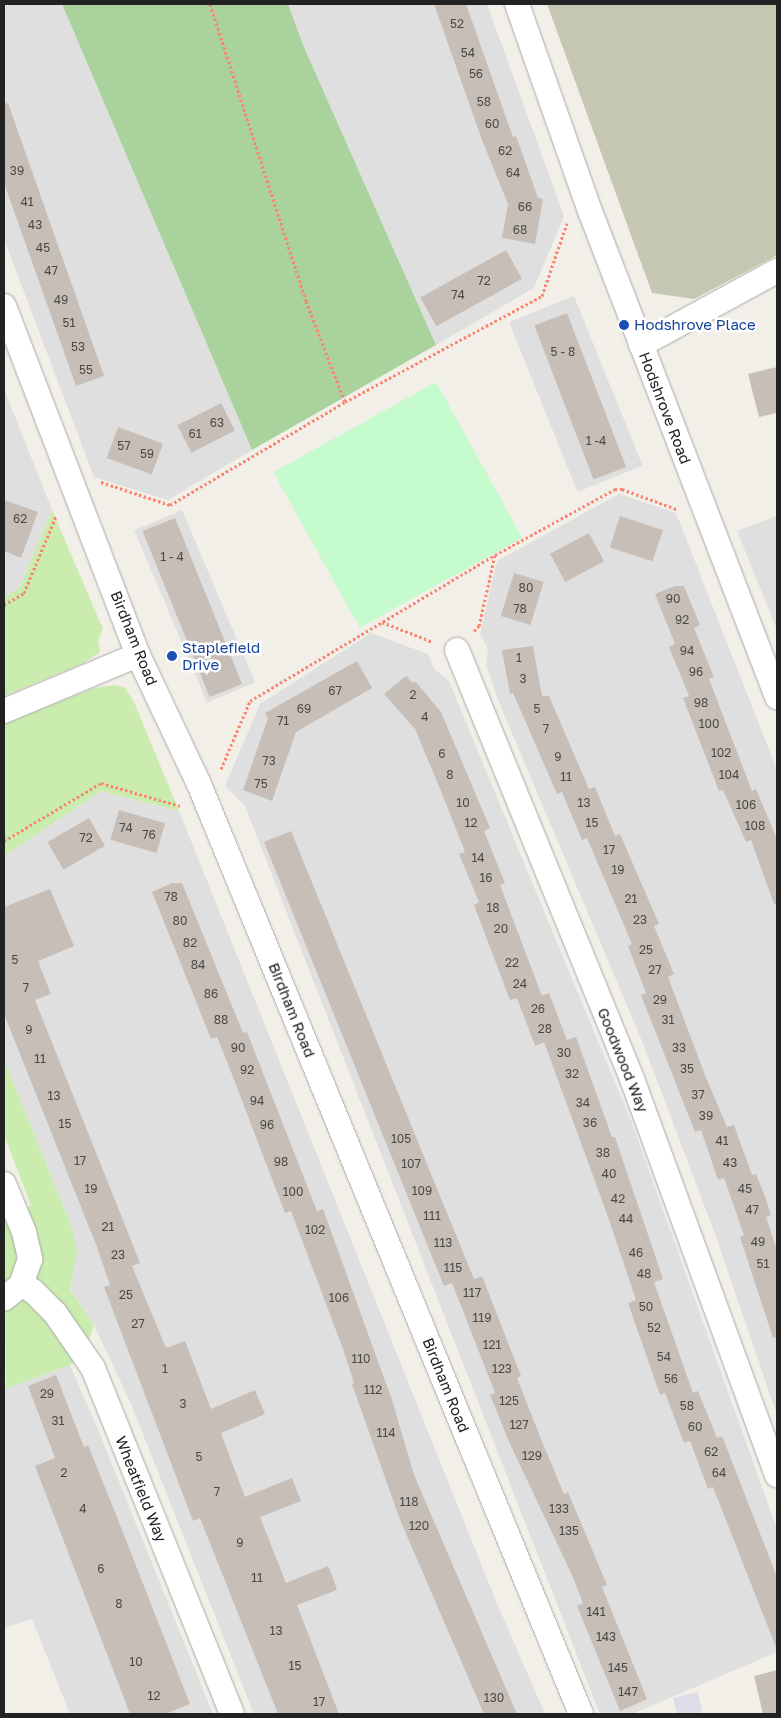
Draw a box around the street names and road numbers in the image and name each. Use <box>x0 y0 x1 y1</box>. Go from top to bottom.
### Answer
street label: Hodshrove Road <box>635 349 695 467</box>
street label: Birdham Road <box>107 588 161 688</box>
street label: Birdham Road <box>265 960 319 1060</box>
street label: Goodwood Way <box>594 1005 652 1115</box>
street label: Birdham Road <box>419 1335 473 1435</box>
street label: Wheatfield Way <box>112 1433 170 1545</box>

